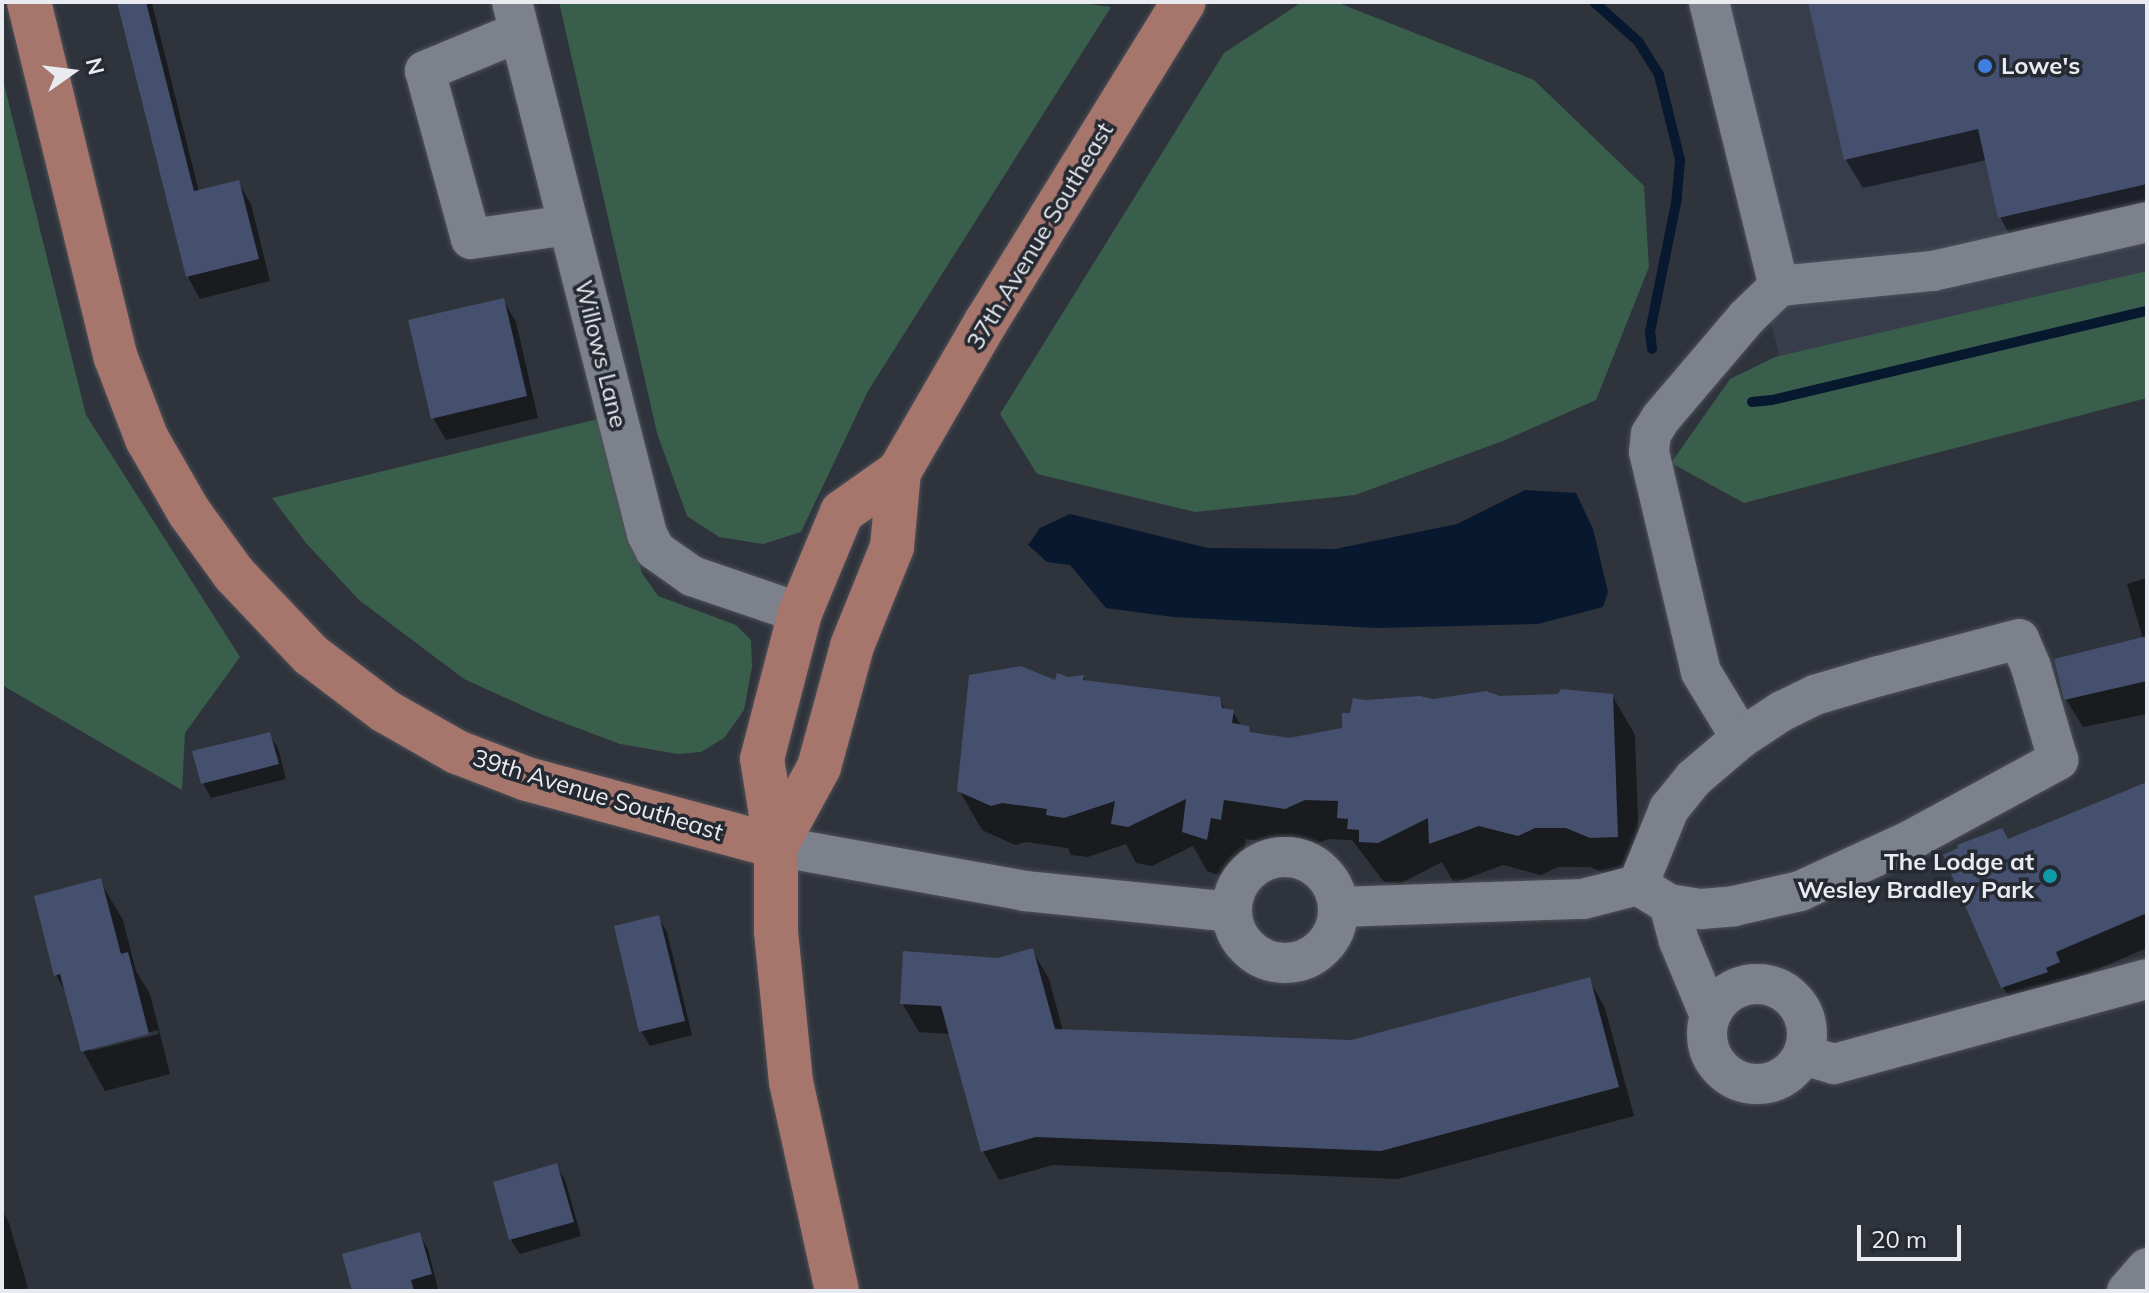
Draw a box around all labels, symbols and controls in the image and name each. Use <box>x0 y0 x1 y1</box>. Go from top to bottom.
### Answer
north arrow <box>32 32 112 112</box>
place label: Lowe's <box>2001 52 2080 80</box>
text: N <box>80 55 111 78</box>
marker: Lowe's <box>1976 57 1994 75</box>
street label: 37th Avenue Southeast <box>961 117 1119 355</box>
street label: Willows Lane <box>569 277 633 431</box>
street label: 39th Avenue Southeast <box>469 743 727 847</box>
place label: The Lodge at Wesley Bradley Park <box>1797 848 2034 904</box>
marker: The Lodge at Wesley Bradley Park <box>2041 867 2059 885</box>
scale bar <box>1861 1209 1965 1259</box>
text: 20 m <box>1871 1224 1927 1254</box>

